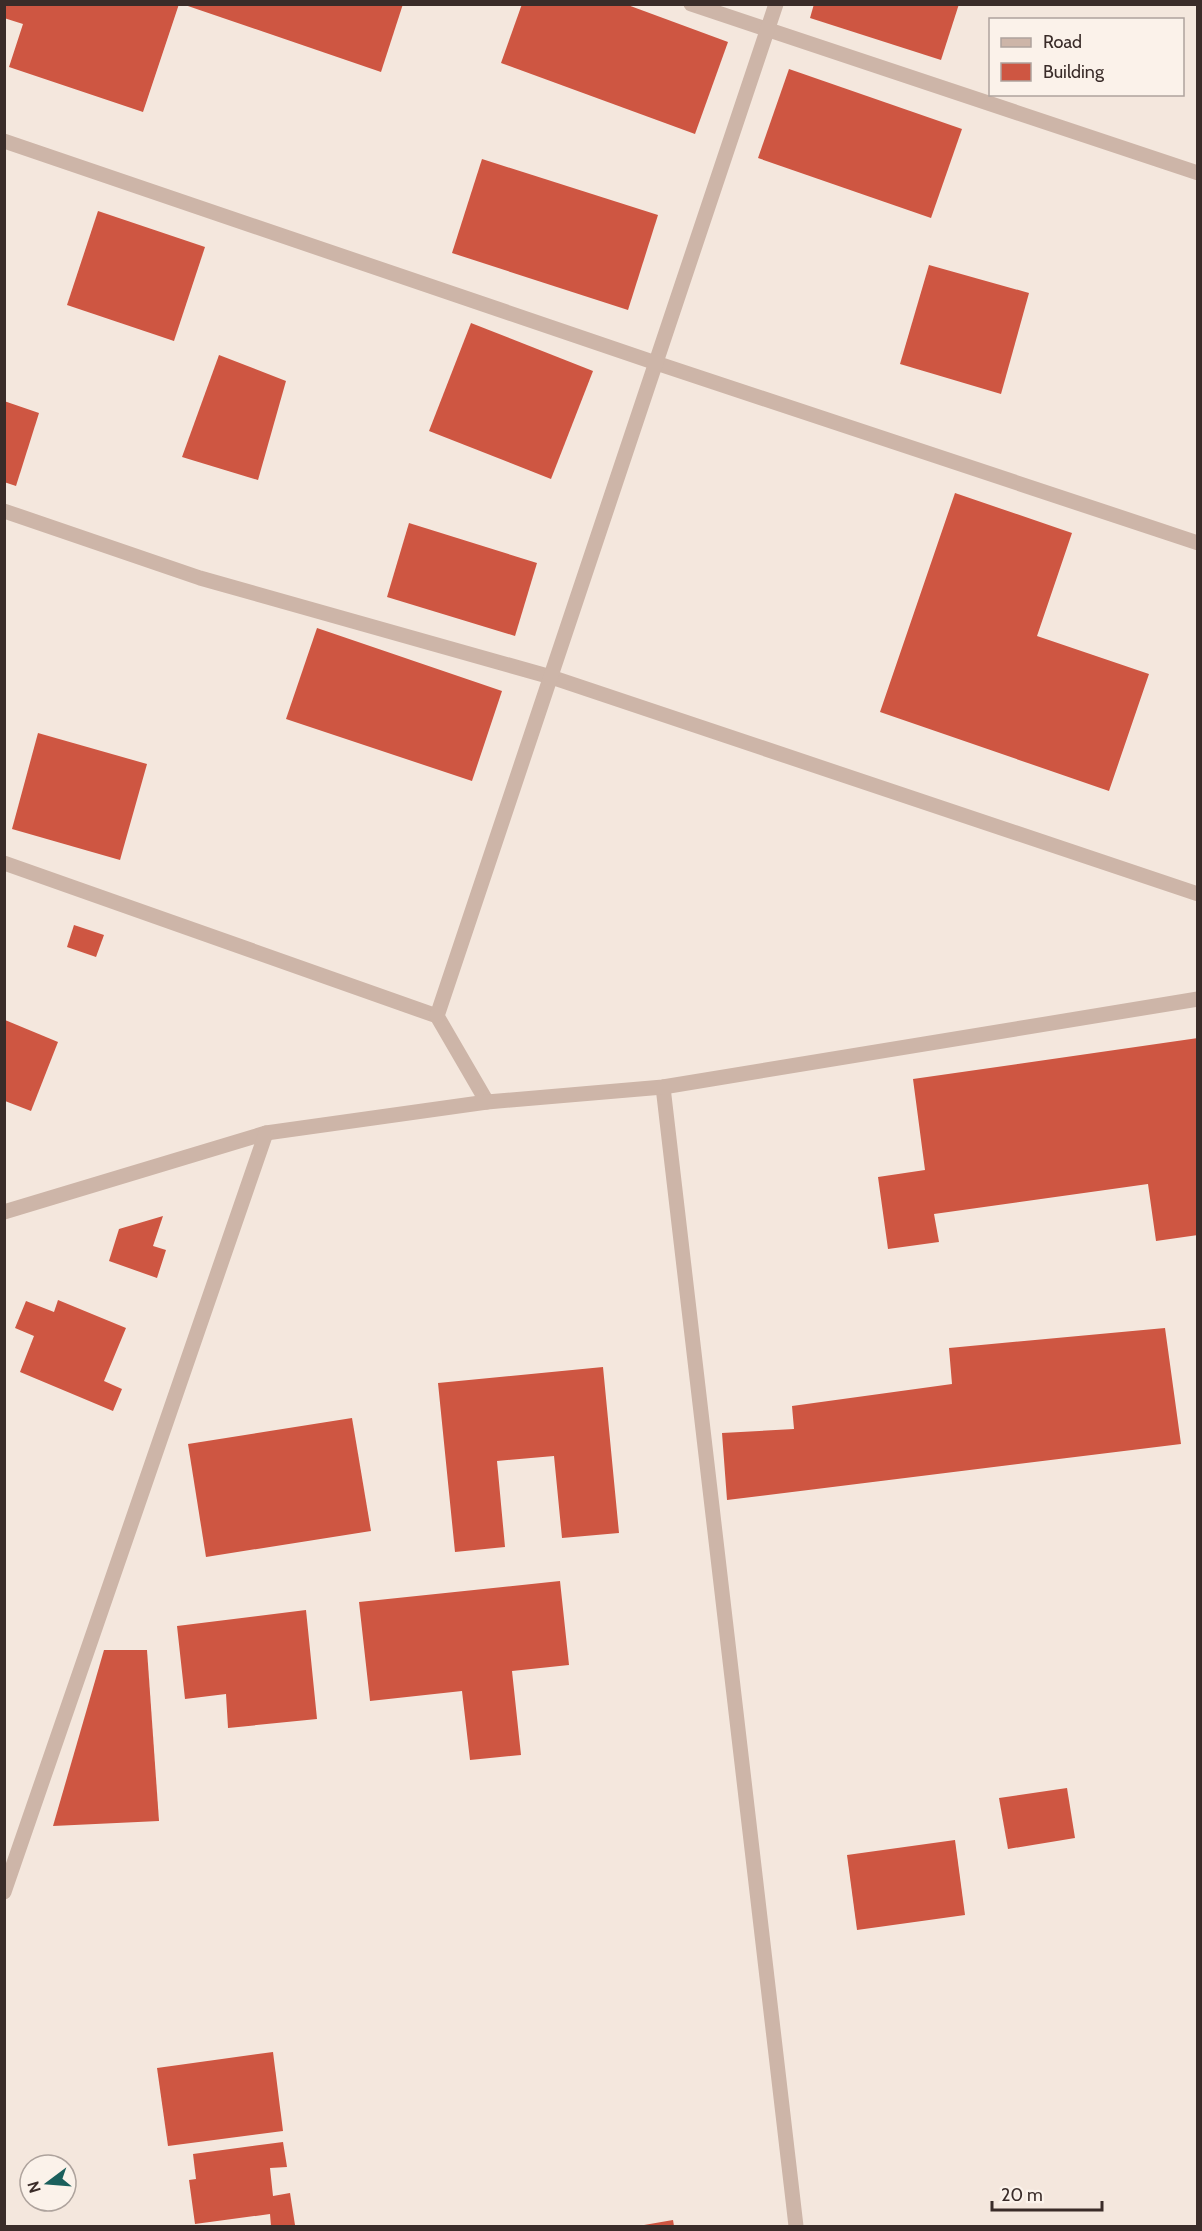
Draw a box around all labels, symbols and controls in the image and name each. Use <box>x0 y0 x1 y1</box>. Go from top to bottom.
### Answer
legend <box>989 18 1184 96</box>
text: Road <box>1043 31 1082 53</box>
text: Building <box>1043 61 1105 83</box>
north arrow <box>18 2153 78 2213</box>
scale bar <box>992 2174 1102 2212</box>
text: N <box>23 2179 45 2195</box>
text: 20 m <box>1001 2184 1043 2206</box>

